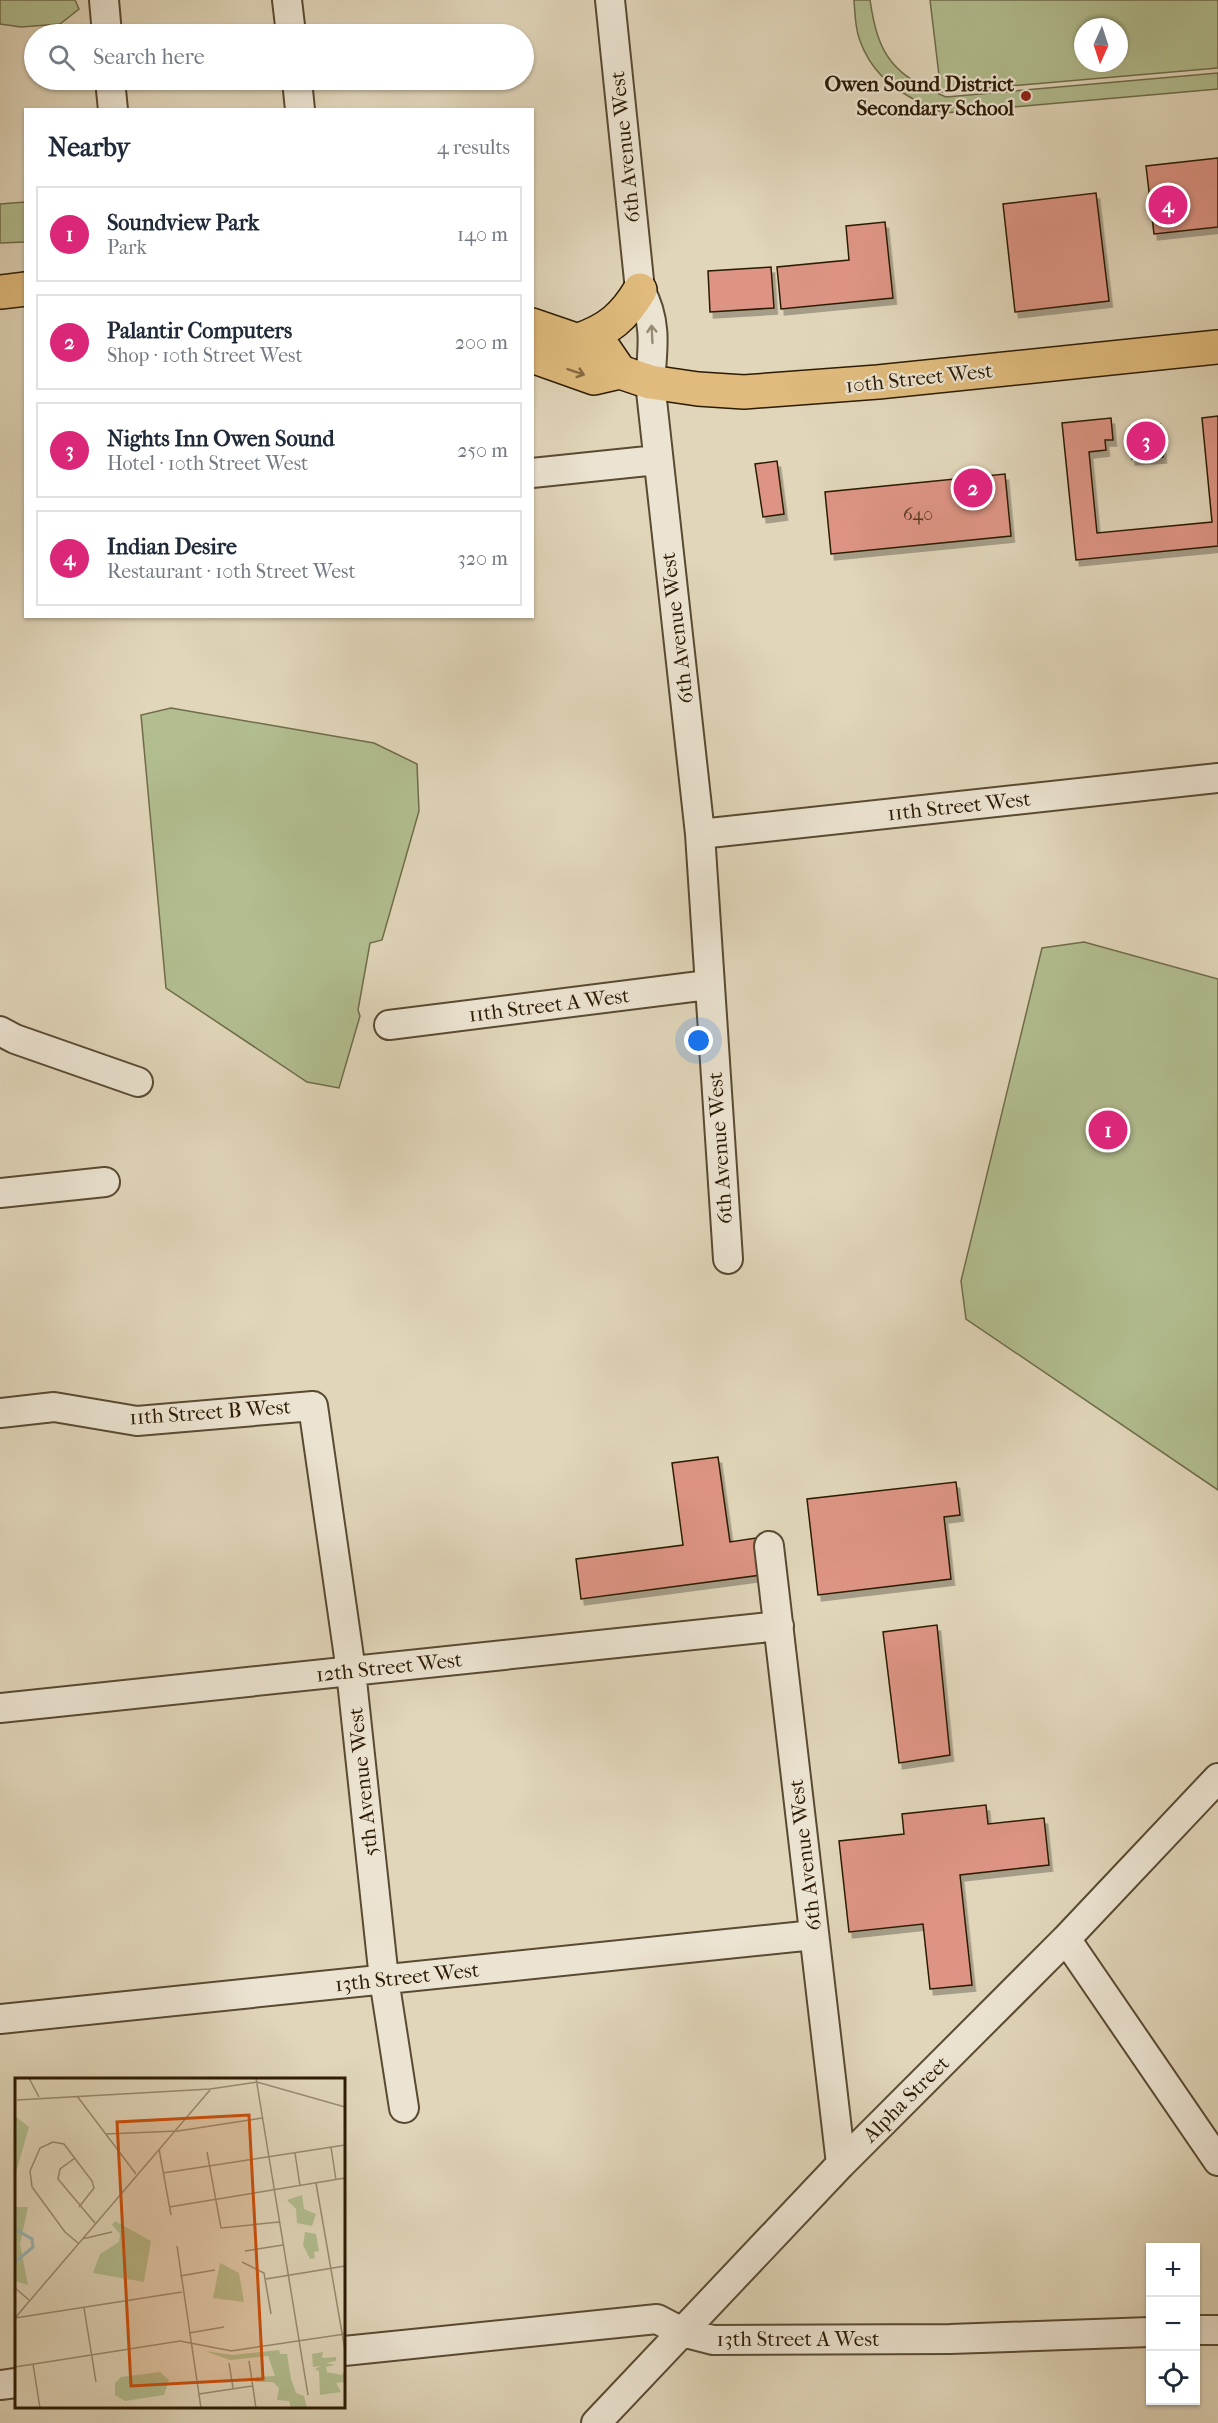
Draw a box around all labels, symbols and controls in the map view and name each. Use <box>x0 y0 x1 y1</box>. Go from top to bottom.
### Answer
north arrow <box>1074 18 1128 72</box>
search box <box>24 24 534 90</box>
icon: search <box>45 41 78 74</box>
text: Search here <box>93 44 205 70</box>
street label: 6th Avenue West <box>605 70 645 224</box>
place label: Owen Sound District Secondary School <box>825 72 1014 120</box>
marker: Owen Sound District Secondary School <box>1019 89 1033 103</box>
text: Nearby <box>48 132 130 163</box>
text: 4 results <box>437 136 510 159</box>
pin: 4 <box>1148 182 1188 228</box>
text: Soundview Park <box>107 210 259 236</box>
text: 1 <box>66 223 73 246</box>
text: 140 m <box>457 223 508 246</box>
text: Park <box>107 236 147 259</box>
text: Palantir Computers <box>107 318 292 344</box>
one-way arrow <box>647 325 658 345</box>
text: 2 <box>64 331 75 354</box>
text: 200 m <box>455 331 508 354</box>
text: Shop · 10th Street West <box>107 344 303 367</box>
street label: 10th Street West <box>844 358 994 398</box>
one-way arrow <box>566 367 585 378</box>
pin: 3 <box>1126 418 1166 464</box>
text: Nights Inn Owen Sound <box>107 426 335 452</box>
text: 3 <box>65 439 74 462</box>
text: 250 m <box>457 439 508 462</box>
text: Hotel · 10th Street West <box>107 452 308 475</box>
pin: 2 <box>954 466 992 510</box>
house number: 640 <box>903 504 933 525</box>
text: Indian Desire <box>107 534 237 560</box>
text: 4 <box>64 547 75 570</box>
text: 320 m <box>458 547 508 570</box>
street label: 6th Avenue West <box>656 550 698 705</box>
text: Restaurant · 10th Street West <box>107 560 356 583</box>
street label: 11th Street West <box>886 787 1032 825</box>
street label: 11th Street A West <box>467 983 631 1027</box>
your location <box>684 1026 713 1055</box>
street label: 6th Avenue West <box>703 1071 737 1225</box>
pin: 1 <box>1088 1108 1128 1152</box>
street label: 11th Street B West <box>128 1394 292 1430</box>
street label: 12th Street West <box>315 1647 464 1687</box>
street label: 5th Avenue West <box>343 1706 383 1858</box>
street label: 6th Avenue West <box>784 1777 826 1932</box>
street label: 13th Street West <box>334 1957 481 1996</box>
street label: Alpha Street <box>857 2051 954 2148</box>
inset map <box>15 2078 345 2408</box>
map controls <box>1146 2243 1200 2405</box>
button: + <box>1146 2243 1200 2297</box>
button: − <box>1146 2297 1200 2351</box>
street label: 13th Street A West <box>717 2327 880 2351</box>
button: locate <box>1146 2351 1200 2405</box>

